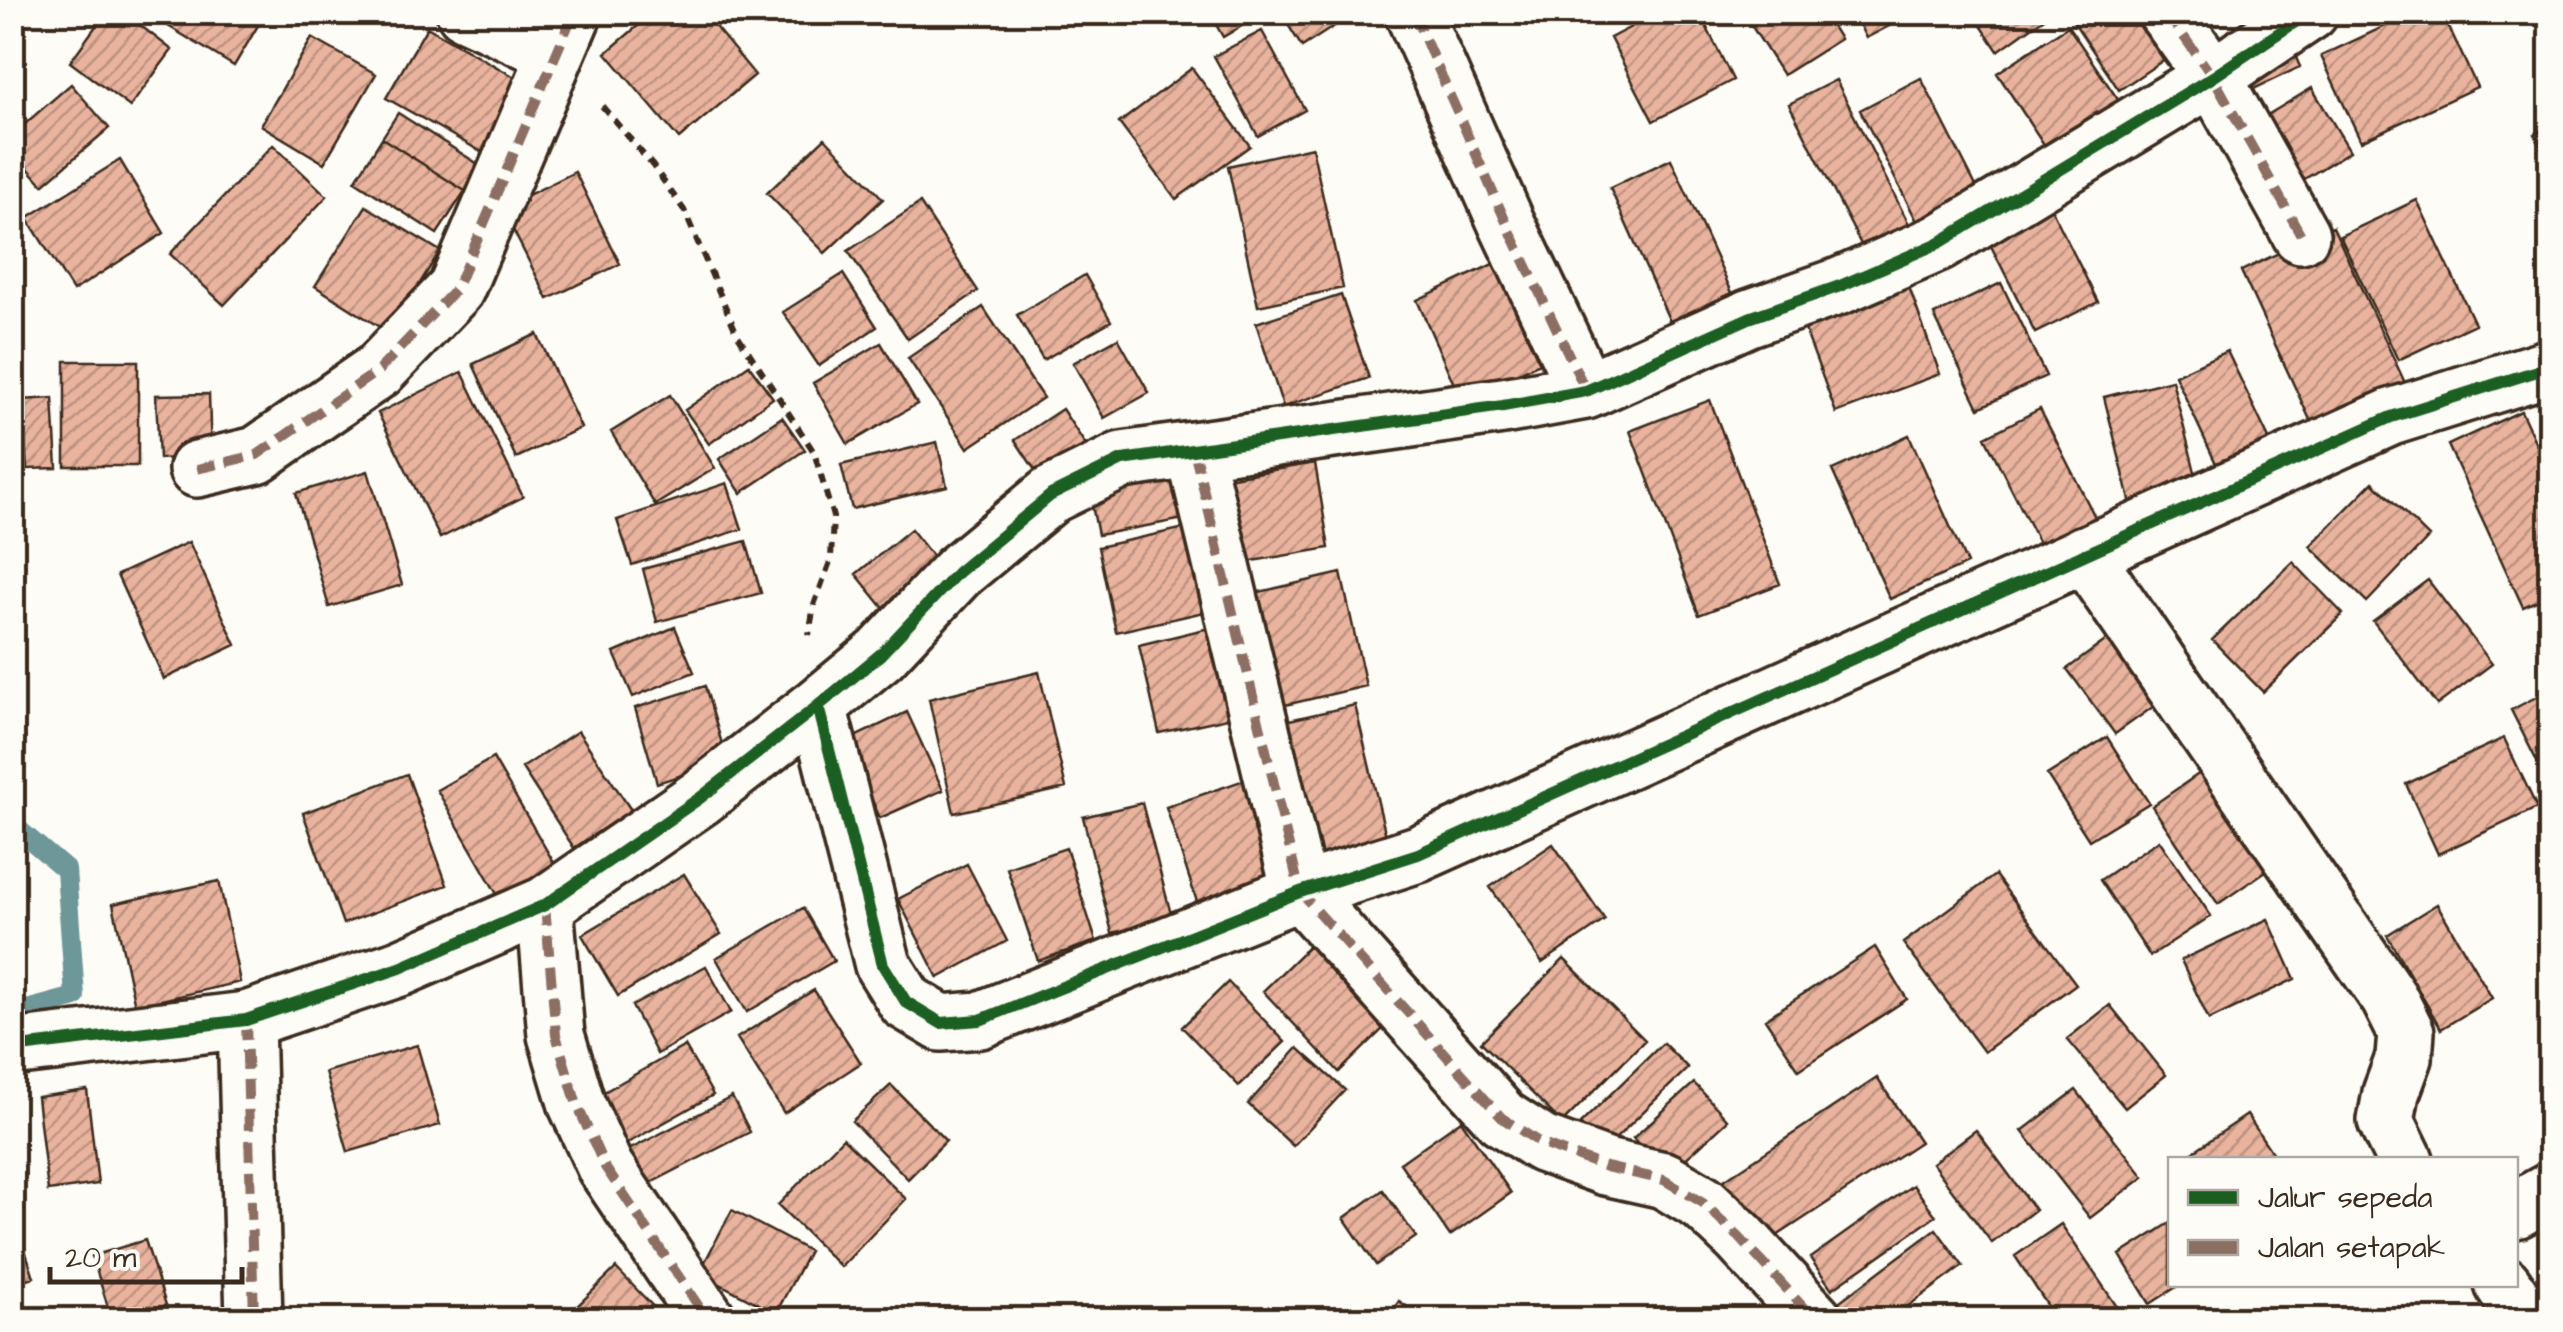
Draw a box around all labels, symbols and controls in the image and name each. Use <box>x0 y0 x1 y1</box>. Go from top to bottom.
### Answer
legend <box>2168 1157 2518 1287</box>
text: Jalur sepeda <box>2258 1177 2433 1219</box>
scale bar <box>50 1222 242 1284</box>
text: Jalan setapak <box>2258 1227 2445 1269</box>
text: 20 m <box>65 1237 137 1279</box>

